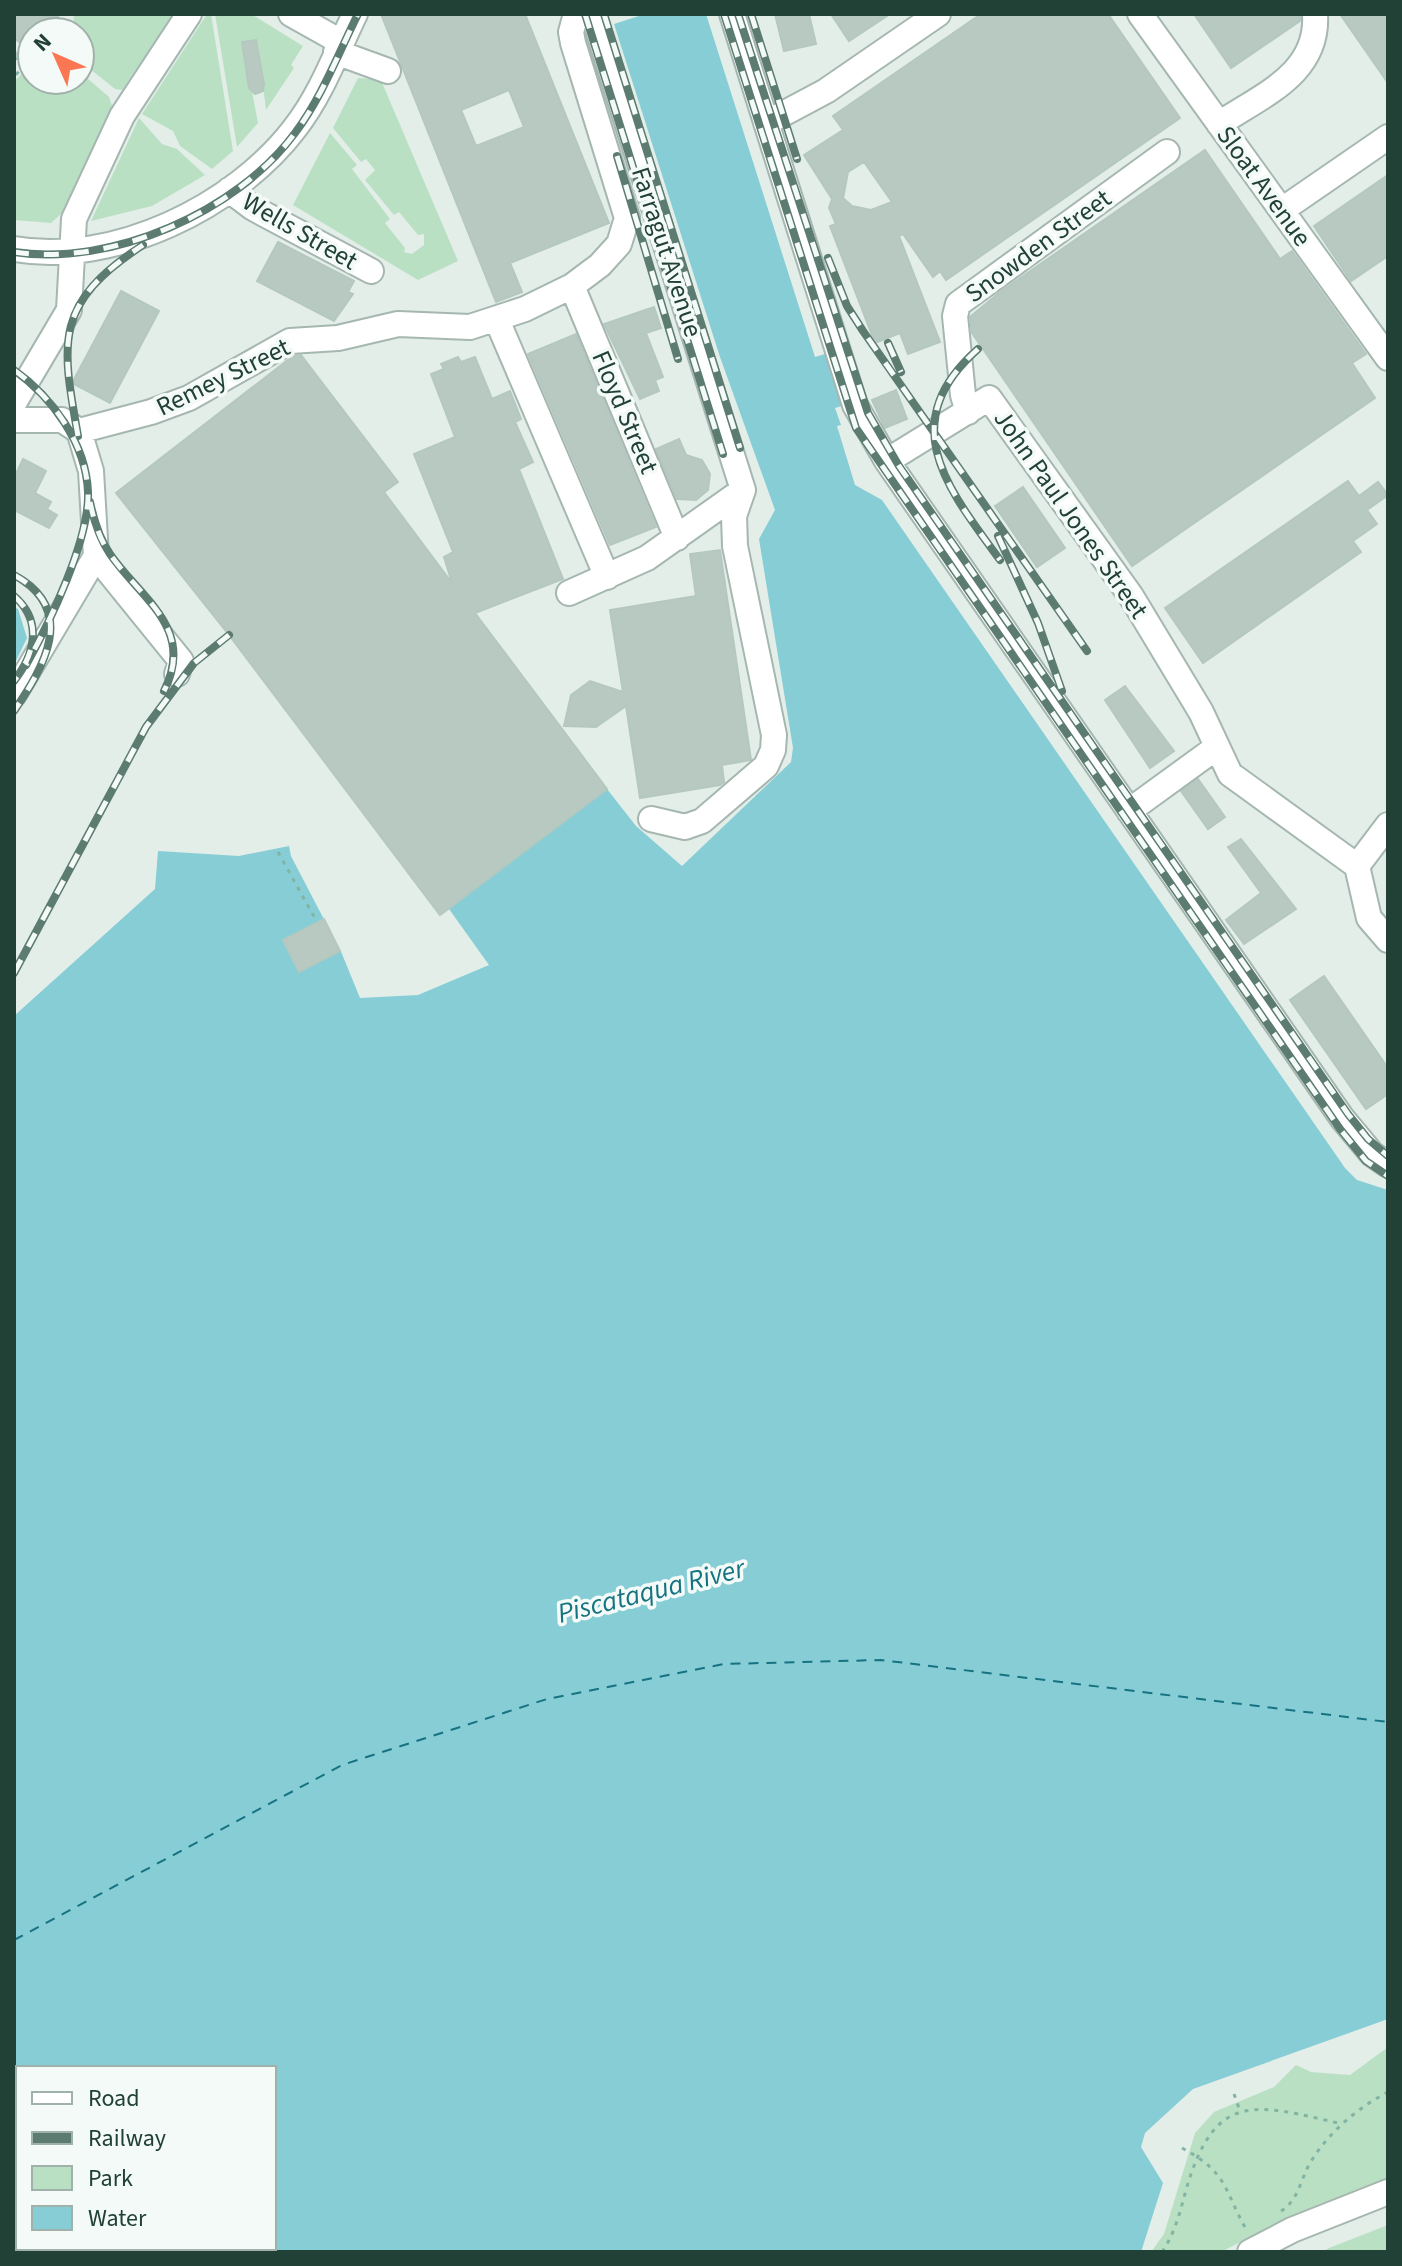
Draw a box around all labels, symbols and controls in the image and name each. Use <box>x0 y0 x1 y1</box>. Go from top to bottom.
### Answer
north arrow <box>16 16 96 96</box>
text: N <box>26 26 59 59</box>
street label: Sloat Avenue <box>1208 118 1320 254</box>
street label: Farragut Avenue <box>622 162 712 342</box>
street label: Snowden Street <box>957 180 1119 312</box>
street label: Wells Street <box>235 183 365 279</box>
street label: Remey Street <box>150 329 296 425</box>
street label: Floyd Street <box>583 345 668 479</box>
street label: John Paul Jones Street <box>985 402 1157 626</box>
water label: Piscataqua River <box>553 1548 750 1634</box>
legend <box>16 2066 276 2250</box>
text: Road <box>88 2081 140 2116</box>
text: Railway <box>88 2121 166 2156</box>
text: Park <box>88 2161 133 2196</box>
text: Water <box>88 2201 147 2236</box>

